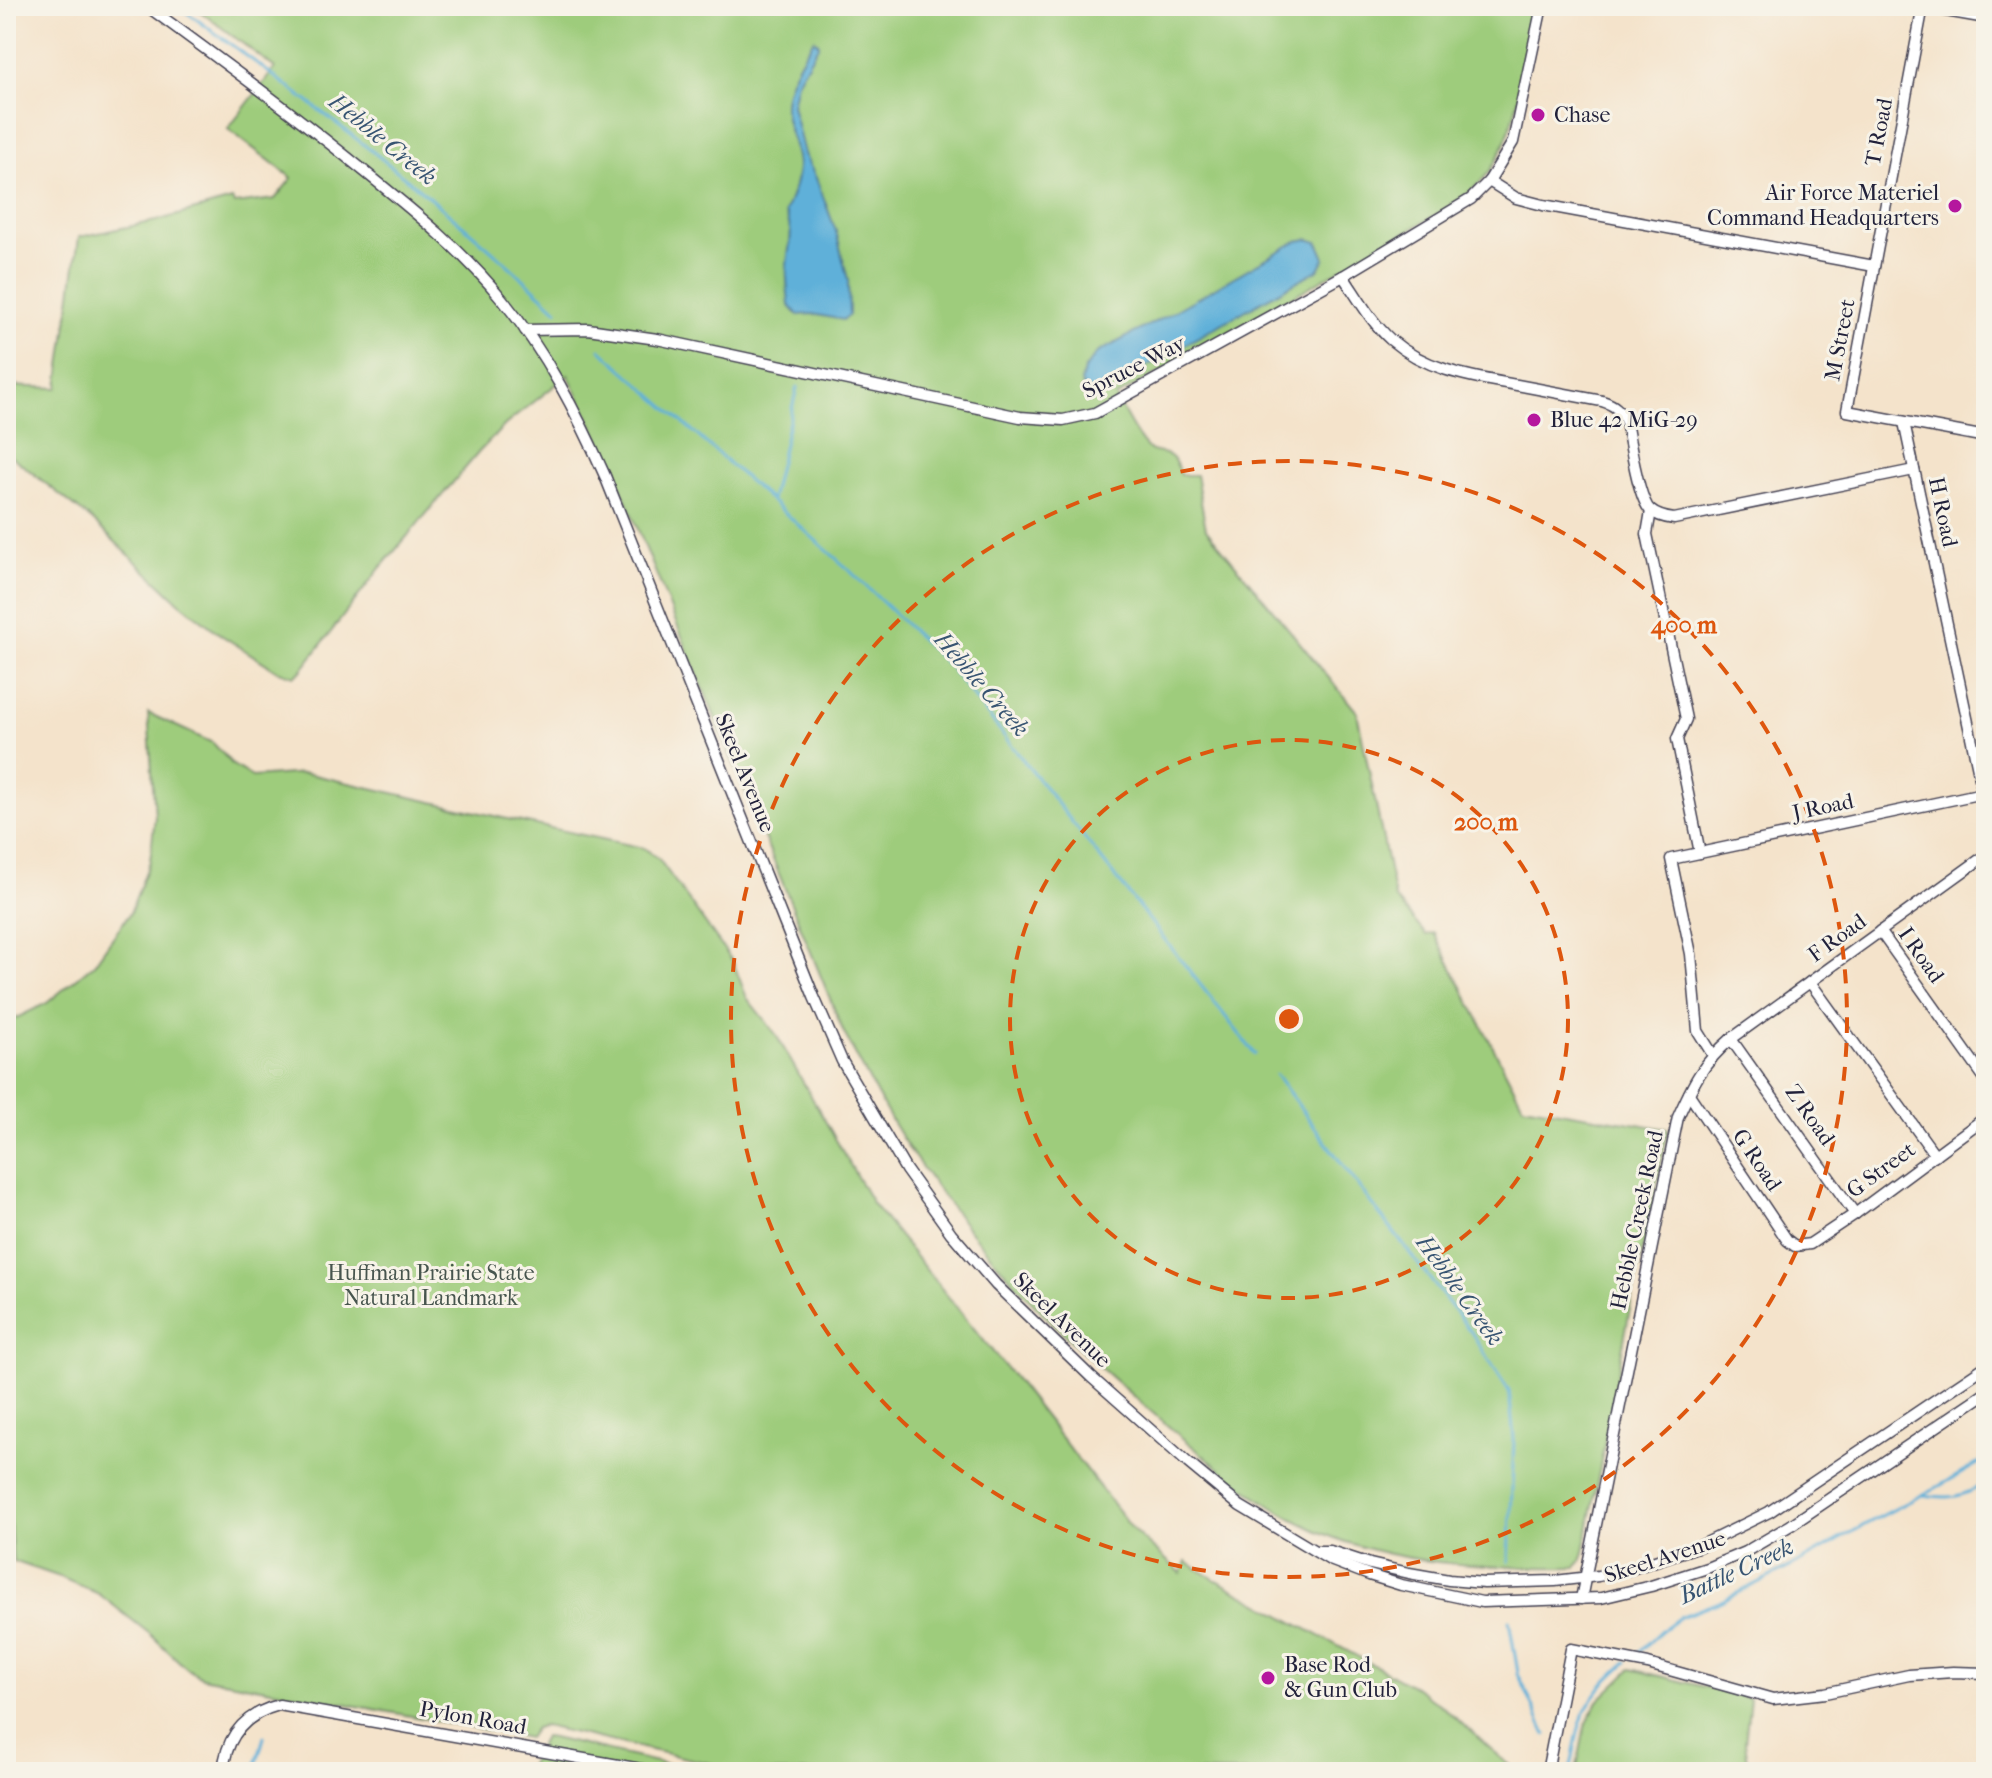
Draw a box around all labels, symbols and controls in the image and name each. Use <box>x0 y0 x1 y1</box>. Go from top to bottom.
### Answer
water label: Hebble Creek <box>323 87 442 191</box>
street label: T Road <box>1860 95 1898 168</box>
place label: Chase <box>1554 102 1610 128</box>
marker: Chase <box>1529 106 1547 124</box>
place label: Air Force Materiel Command Headquarters <box>1707 180 1939 231</box>
marker: Air Force Materiel Command Headquarters <box>1946 197 1964 215</box>
street label: M Street <box>1819 297 1861 383</box>
street label: Spruce Way <box>1078 329 1191 404</box>
place label: Blue 42 MiG-29 <box>1550 407 1698 433</box>
marker: Blue 42 MiG-29 <box>1525 411 1543 429</box>
street label: H Road <box>1923 475 1963 550</box>
text: 400 m <box>1650 611 1718 640</box>
water label: Hebble Creek <box>928 625 1035 742</box>
street label: Skeel Avenue <box>709 710 781 836</box>
street label: J Road <box>1788 788 1857 827</box>
text: 200 m <box>1454 808 1519 836</box>
street label: F Road <box>1803 908 1872 968</box>
street label: I Road <box>1892 922 1950 989</box>
centre of rings <box>1275 1005 1303 1033</box>
street label: Z Road <box>1780 1079 1841 1151</box>
street label: G Road <box>1727 1124 1788 1197</box>
street label: Hebble Creek Road <box>1605 1127 1669 1312</box>
street label: G Street <box>1842 1136 1920 1204</box>
water label: Hebble Creek <box>1410 1228 1509 1351</box>
park label: Huffman Prairie State Natural Landmark <box>327 1260 535 1311</box>
street label: Skeel Avenue <box>1008 1267 1116 1373</box>
street label: Skeel Avenue <box>1601 1525 1729 1589</box>
water label: Battle Creek <box>1673 1532 1798 1611</box>
place label: Base Rod & Gun Club <box>1284 1652 1397 1703</box>
marker: Base Rod & Gun Club <box>1259 1669 1277 1687</box>
street label: Pylon Road <box>417 1696 530 1740</box>

